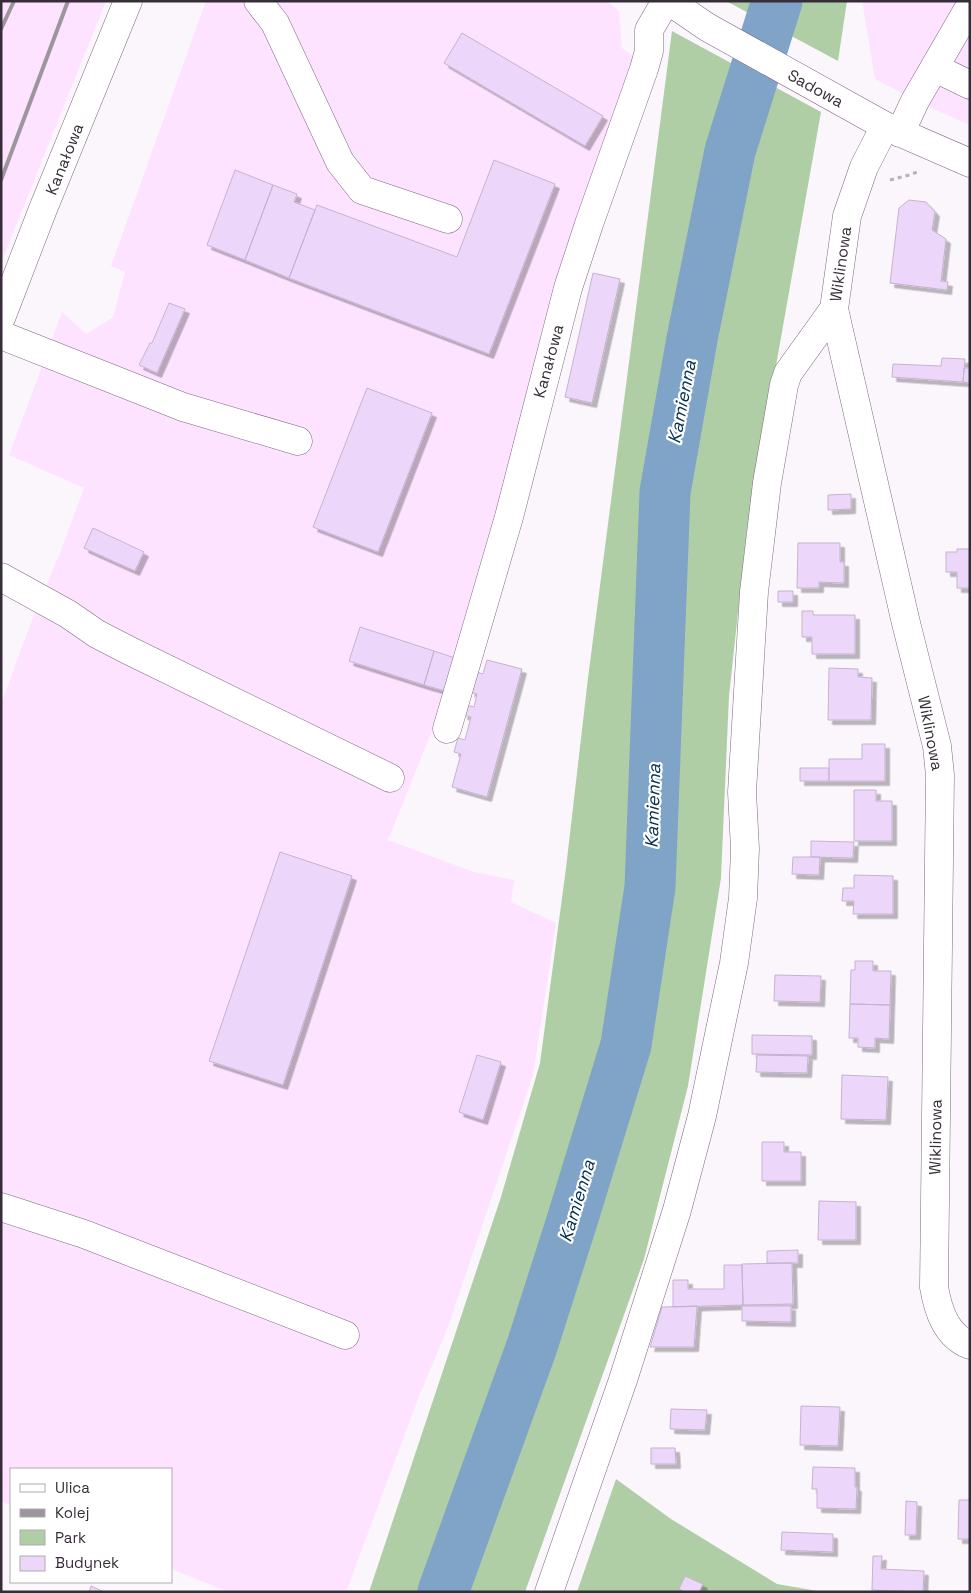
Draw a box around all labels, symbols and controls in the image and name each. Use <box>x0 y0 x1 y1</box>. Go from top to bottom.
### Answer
street label: Sadowa <box>784 65 847 112</box>
street label: Kanałowa <box>41 120 88 198</box>
street label: Wiklinowa <box>825 225 856 303</box>
street label: Kanałowa <box>529 322 568 400</box>
water label: Kamienna <box>662 358 701 445</box>
street label: Wiklinowa <box>913 694 948 772</box>
water label: Kamienna <box>640 763 665 849</box>
street label: Wiklinowa <box>924 1099 947 1175</box>
water label: Kamienna <box>553 1157 600 1245</box>
legend <box>10 1468 172 1583</box>
text: Ulica <box>55 1478 90 1497</box>
text: Kolej <box>55 1503 89 1522</box>
text: Park <box>55 1528 86 1547</box>
text: Budynek <box>55 1553 119 1572</box>

